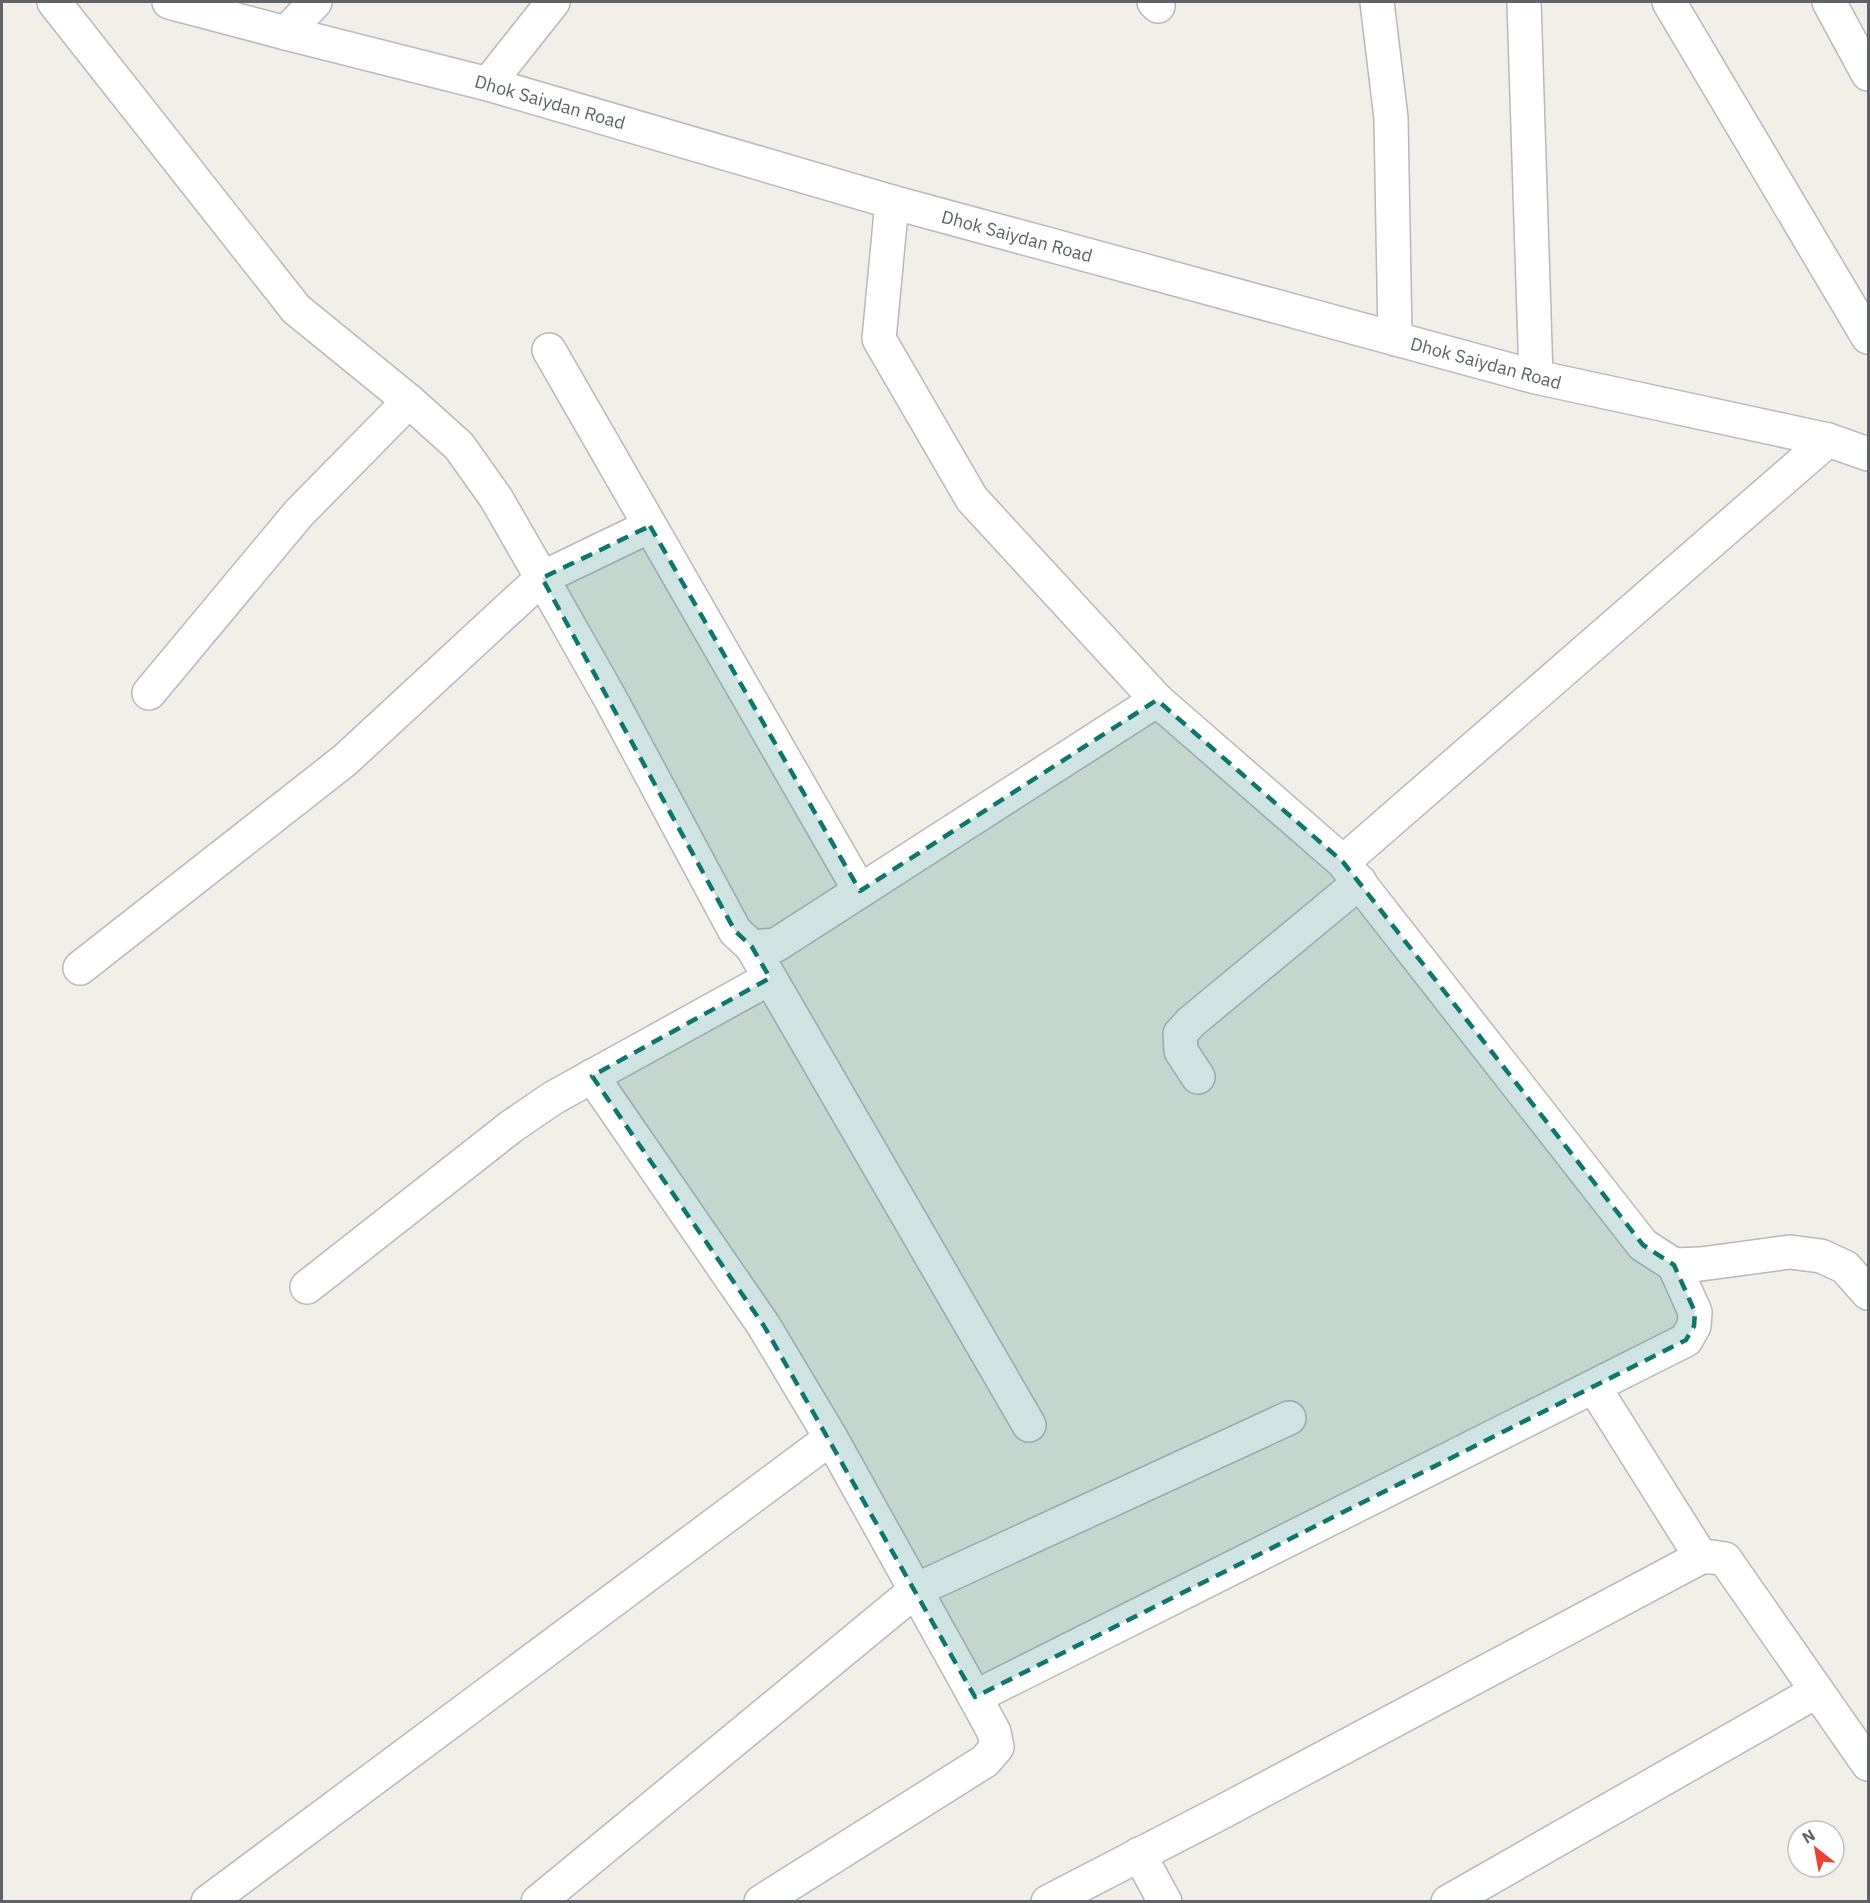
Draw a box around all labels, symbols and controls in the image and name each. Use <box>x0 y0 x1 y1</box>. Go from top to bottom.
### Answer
street label: Dhok Saiydan Road <box>472 70 628 134</box>
street label: Dhok Saiydan Road <box>939 205 1095 267</box>
street label: Dhok Saiydan Road <box>1408 332 1564 394</box>
north arrow <box>1786 1819 1846 1879</box>
text: N <box>1798 1825 1818 1848</box>

